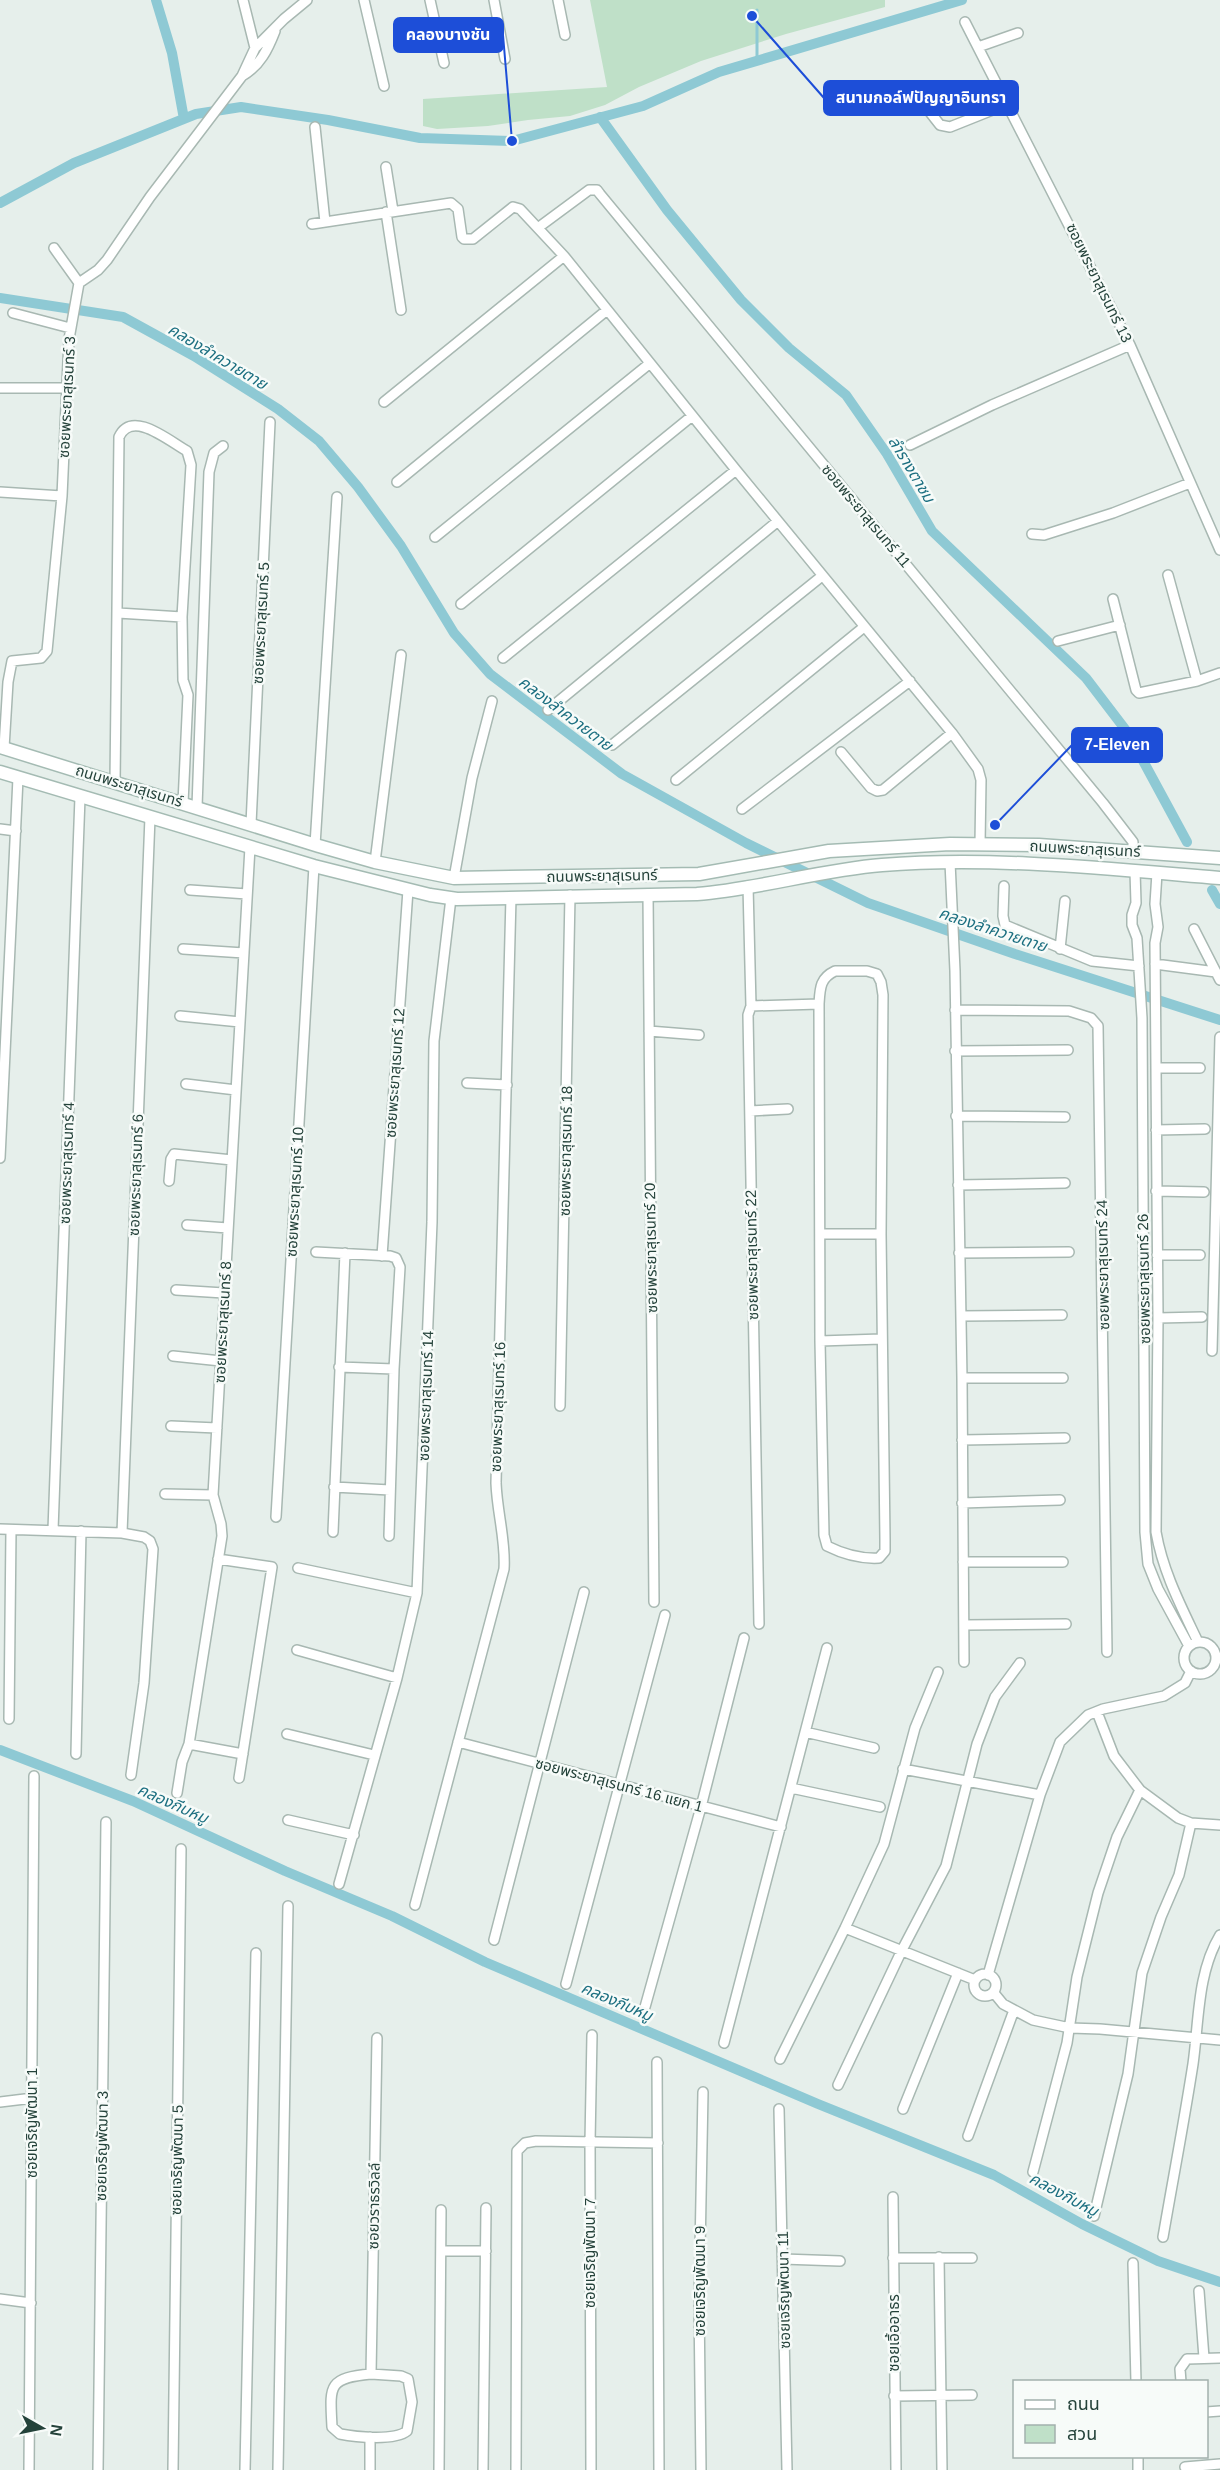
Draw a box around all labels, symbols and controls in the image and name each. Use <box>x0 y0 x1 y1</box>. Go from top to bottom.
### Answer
callout: คลองบางชัน <box>394 18 503 52</box>
text: คลองบางชัน <box>406 26 490 43</box>
callout: สนามกอล์ฟปัญญาอินทรา <box>824 81 1018 115</box>
text: สนามกอล์ฟปัญญาอินทรา <box>836 89 1006 106</box>
street label: ซอยพระยาสุเรนทร์ 13 <box>1062 220 1136 346</box>
water label: คลองลำควายตาย <box>165 320 272 393</box>
street label: ซอยพระยาสุเรนทร์ 3 <box>55 336 79 458</box>
water label: ลำรางตาชม <box>885 433 938 506</box>
street label: ซอยพระยาสุเรนทร์ 11 <box>818 461 914 571</box>
street label: ซอยพระยาสุเรนทร์ 5 <box>249 562 273 684</box>
water label: คลองลำควายตาย <box>516 673 617 755</box>
callout: 7-Eleven <box>1072 728 1162 762</box>
text: 7-Eleven <box>1084 736 1150 753</box>
street label: ถนนพระยาสุเรนทร์ <box>73 761 185 811</box>
street label: ถนนพระยาสุเรนทร์ <box>1029 837 1142 861</box>
street label: ถนนพระยาสุเรนทร์ <box>546 866 658 886</box>
water label: คลองลำควายตาย <box>937 904 1050 955</box>
street label: ซอยพระยาสุเรนทร์ 12 <box>381 1007 409 1139</box>
street label: ซอยพระยาสุเรนทร์ 18 <box>556 1086 576 1216</box>
street label: ซอยพระยาสุเรนทร์ 4 <box>56 1102 78 1224</box>
street label: ซอยพระยาสุเรนทร์ 6 <box>125 1114 147 1236</box>
street label: ซอยพระยาสุเรนทร์ 10 <box>283 1126 307 1258</box>
street label: ซอยพระยาสุเรนทร์ 20 <box>641 1183 661 1313</box>
street label: ซอยพระยาสุเรนทร์ 22 <box>742 1190 762 1320</box>
street label: ซอยพระยาสุเรนทร์ 24 <box>1093 1200 1113 1330</box>
street label: ซอยพระยาสุเรนทร์ 26 <box>1134 1214 1154 1344</box>
street label: ซอยพระยาสุเรนทร์ 8 <box>211 1261 235 1383</box>
street label: ซอยพระยาสุเรนทร์ 14 <box>415 1331 437 1461</box>
street label: ซอยพระยาสุเรนทร์ 16 <box>487 1342 509 1472</box>
street label: ซอยพระยาสุเรนทร์ 16 แยก 1 <box>533 1754 705 1816</box>
water label: คลองกีบหมู <box>134 1780 212 1829</box>
water label: คลองกีบหมู <box>578 1979 656 2026</box>
street label: ซอยเจริญพัฒนา 1 <box>23 2068 40 2178</box>
street label: ซอยเจริญพัฒนา 3 <box>92 2091 111 2201</box>
street label: ซอยเจริญพัฒนา 5 <box>167 2105 186 2215</box>
street label: ซอยวราธรวิลล์ <box>364 2163 383 2249</box>
water label: คลองกีบหมู <box>1026 2169 1102 2222</box>
street label: ซอยเจริญพัฒนา 7 <box>581 2198 598 2308</box>
street label: ซอยเจริญพัฒนา 9 <box>691 2226 708 2336</box>
street label: ซอยเจริญพัฒนา 11 <box>774 2231 793 2349</box>
street label: ซอยเอิ้ออาธร <box>884 2294 902 2372</box>
legend <box>1013 2380 1208 2458</box>
text: ถนน <box>1067 2394 1100 2414</box>
north arrow <box>12 2398 72 2458</box>
text: N <box>47 2423 66 2437</box>
text: สวน <box>1067 2424 1097 2444</box>

